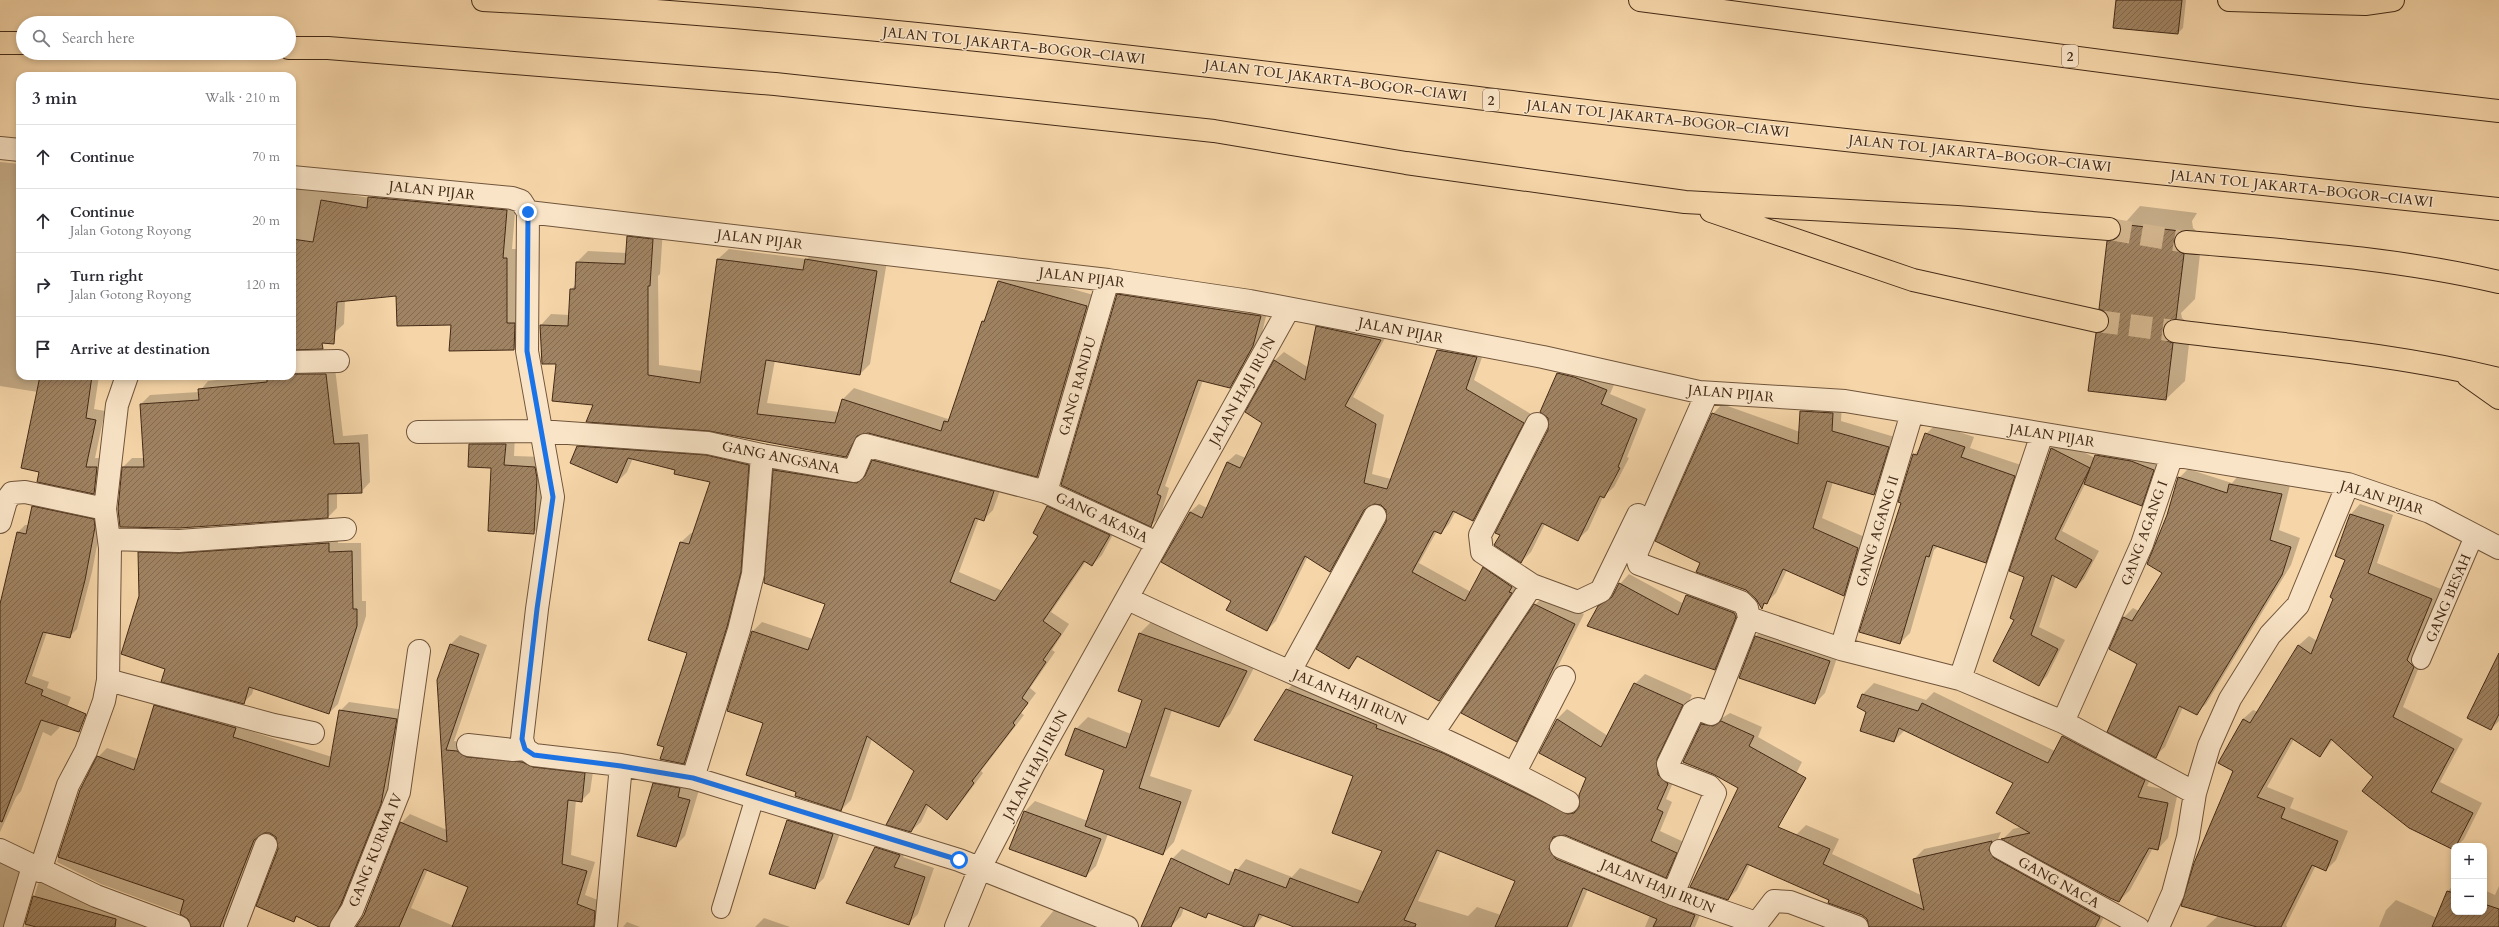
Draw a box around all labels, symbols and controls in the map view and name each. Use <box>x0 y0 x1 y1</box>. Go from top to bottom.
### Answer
search box <box>16 16 296 60</box>
street label: JALAN TOL JAKARTA–BOGOR–CIAWI <box>880 22 1146 69</box>
icon: search <box>30 27 52 49</box>
text: Search here <box>62 28 135 48</box>
road number: 2 <box>2062 45 2078 67</box>
street label: JALAN TOL JAKARTA–BOGOR–CIAWI <box>1202 55 1468 106</box>
text: 3 min <box>32 87 77 110</box>
text: Walk · 210 m <box>205 89 280 107</box>
road number: 2 <box>1483 89 1499 111</box>
street label: JALAN TOL JAKARTA–BOGOR–CIAWI <box>1524 95 1790 142</box>
street label: JALAN TOL JAKARTA–BOGOR–CIAWI <box>1846 130 2112 177</box>
icon: ahead <box>32 146 54 168</box>
text: Continue <box>70 147 135 167</box>
text: 70 m <box>252 148 280 166</box>
street label: JALAN TOL JAKARTA–BOGOR–CIAWI <box>2168 165 2434 212</box>
street label: JALAN PIJAR <box>386 176 476 204</box>
text: Continue <box>70 202 135 222</box>
route end <box>519 203 537 221</box>
icon: ahead <box>32 210 54 232</box>
text: 20 m <box>252 212 280 230</box>
text: Jalan Gotong Royong <box>70 222 191 240</box>
street label: JALAN PIJAR <box>714 225 804 254</box>
street label: JALAN PIJAR <box>1036 263 1126 292</box>
text: Turn right <box>70 266 143 286</box>
icon: right <box>32 274 54 296</box>
text: 120 m <box>246 276 280 294</box>
text: Jalan Gotong Royong <box>70 286 191 304</box>
street label: JALAN PIJAR <box>1355 313 1445 348</box>
street label: JALAN HAJI IRUN <box>1204 333 1280 451</box>
street label: GANG RANDU <box>1054 334 1101 438</box>
icon: arrive <box>32 338 54 360</box>
text: Arrive at destination <box>70 339 210 359</box>
street label: JALAN PIJAR <box>1685 380 1775 407</box>
street label: JALAN PIJAR <box>2006 419 2096 452</box>
street label: GANG ANGSANA <box>720 437 841 478</box>
street label: GANG AGANG II <box>1852 473 1903 589</box>
street label: JALAN PIJAR <box>2336 475 2426 519</box>
street label: GANG AGANG I <box>2117 478 2172 588</box>
street label: GANG AKASIA <box>1052 488 1151 547</box>
street label: GANG BESAH <box>2421 551 2476 645</box>
street label: JALAN HAJI IRUN <box>1288 664 1410 730</box>
street label: JALAN HAJI IRUN <box>998 707 1072 825</box>
street label: GANG KURMA IV <box>344 790 407 910</box>
map controls <box>2451 843 2487 915</box>
button: + <box>2451 843 2487 879</box>
route start <box>950 851 968 869</box>
street label: GANG NACA <box>2015 852 2103 913</box>
street label: JALAN HAJI IRUN <box>1596 854 1718 918</box>
button: − <box>2451 879 2487 915</box>

